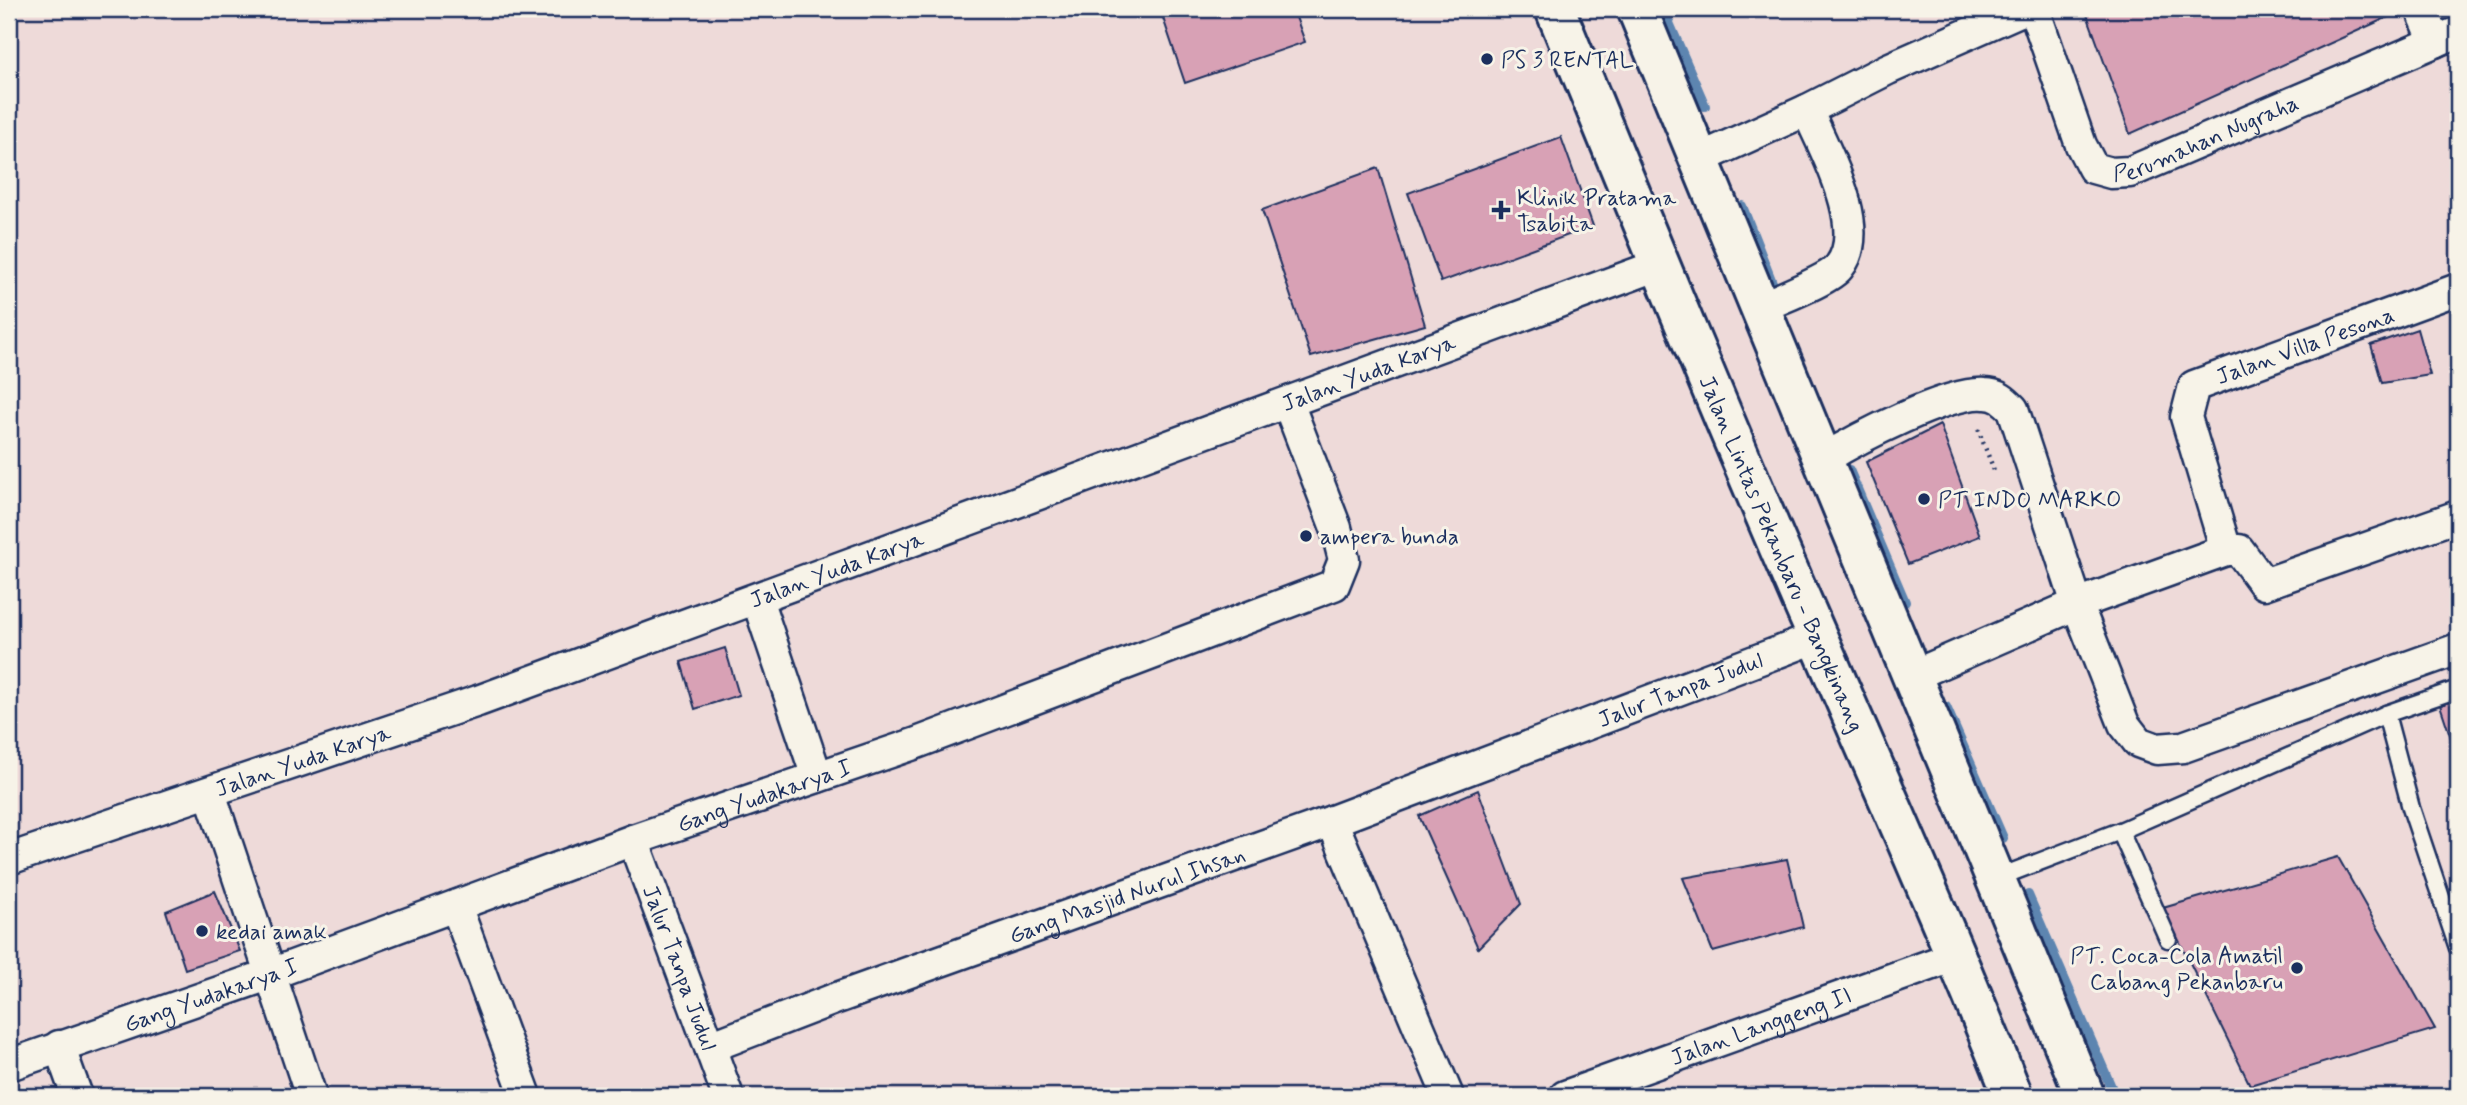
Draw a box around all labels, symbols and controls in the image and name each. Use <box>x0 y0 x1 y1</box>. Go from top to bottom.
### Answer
place label: PS 3 RENTAL <box>1501 46 1634 76</box>
marker: PS 3 RENTAL <box>1479 51 1495 67</box>
street label: Perumahan Nugraha <box>2113 89 2304 190</box>
place label: Klinik Pratama Tsabita <box>1517 184 1677 240</box>
marker: Klinik Pratama Tsabita <box>1491 200 1511 220</box>
street label: Jalan Villa Pesona <box>2212 301 2399 393</box>
street label: Jalan Yuda Karya <box>1278 328 1460 420</box>
street label: Jalan Lintas Pekanbaru - Bangkinang <box>1691 371 1870 737</box>
place label: PT INDO MARKO <box>1938 486 2122 516</box>
marker: PT INDO MARKO <box>1916 491 1932 507</box>
place label: ampera bunda <box>1320 523 1459 553</box>
street label: Jalan Yuda Karya <box>746 525 928 616</box>
marker: ampera bunda <box>1298 528 1314 544</box>
street label: Jalur Tanpa Judul <box>1594 646 1767 736</box>
street label: Jalan Yuda Karya <box>212 718 395 805</box>
street label: Gang Yudakarya I <box>674 753 856 841</box>
street label: Gang Masjid Nurul Ihsan <box>1005 840 1250 952</box>
street label: Jalur Tanpa Judul <box>634 881 723 1055</box>
place label: kedai amak <box>216 918 327 948</box>
marker: kedai amak <box>194 923 210 939</box>
place label: PT. Coca-Cola Amatil Cabang Pekanbaru <box>2070 942 2283 998</box>
street label: Gang Yudakarya I <box>121 952 303 1041</box>
marker: PT. Coca-Cola Amatil Cabang Pekanbaru <box>2289 960 2305 976</box>
street label: Jalan Langgeng II <box>1667 981 1856 1074</box>

